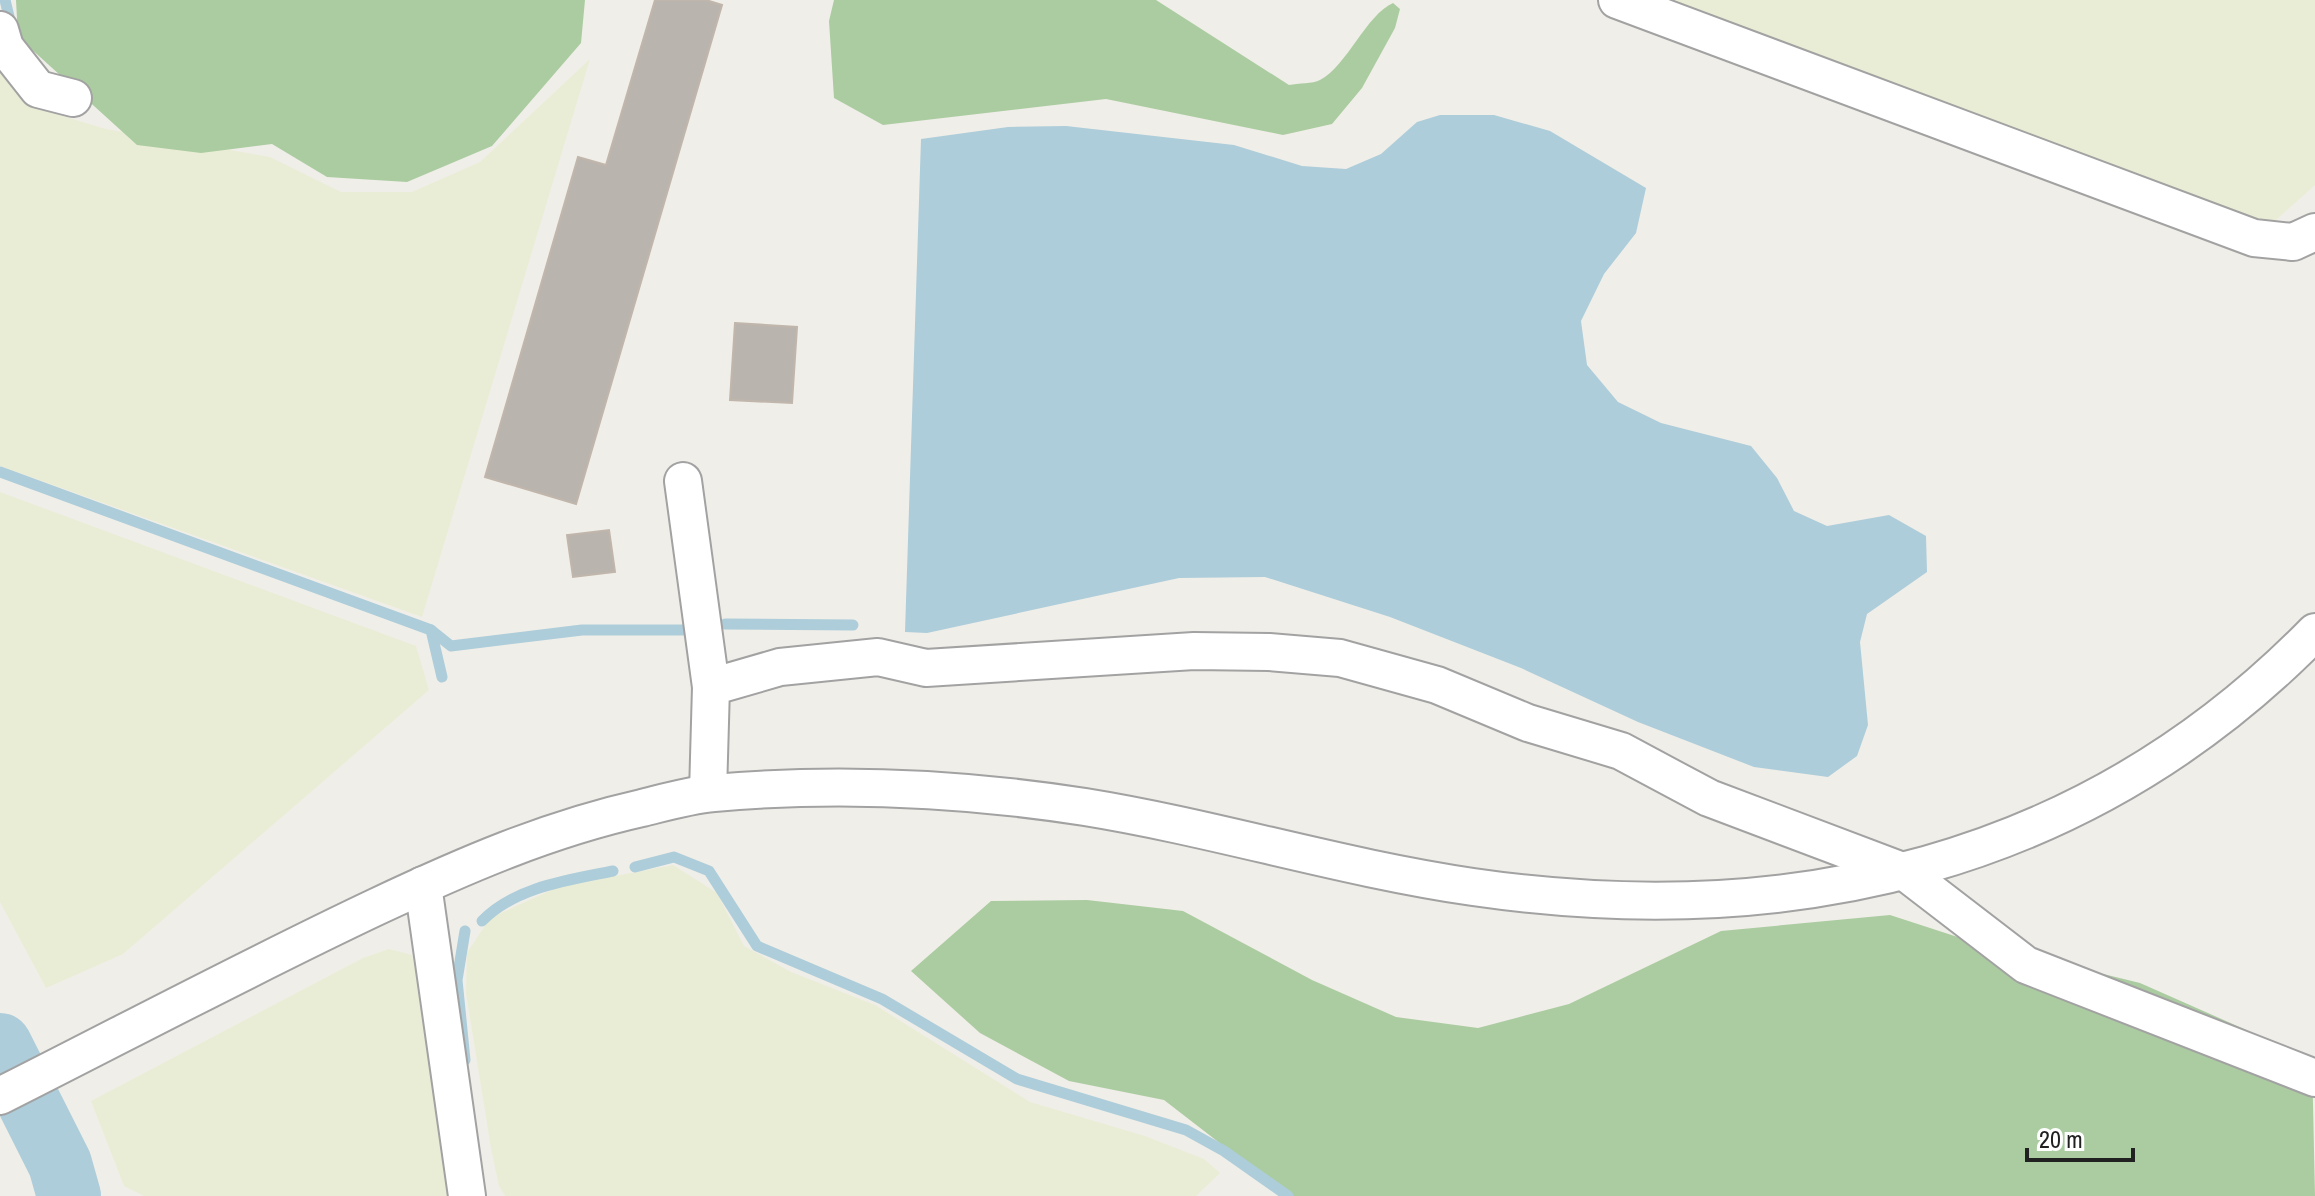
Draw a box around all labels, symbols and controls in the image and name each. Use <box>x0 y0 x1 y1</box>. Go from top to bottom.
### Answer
scale bar <box>2027 1112 2133 1162</box>
text: 20 m <box>2039 1123 2083 1155</box>

